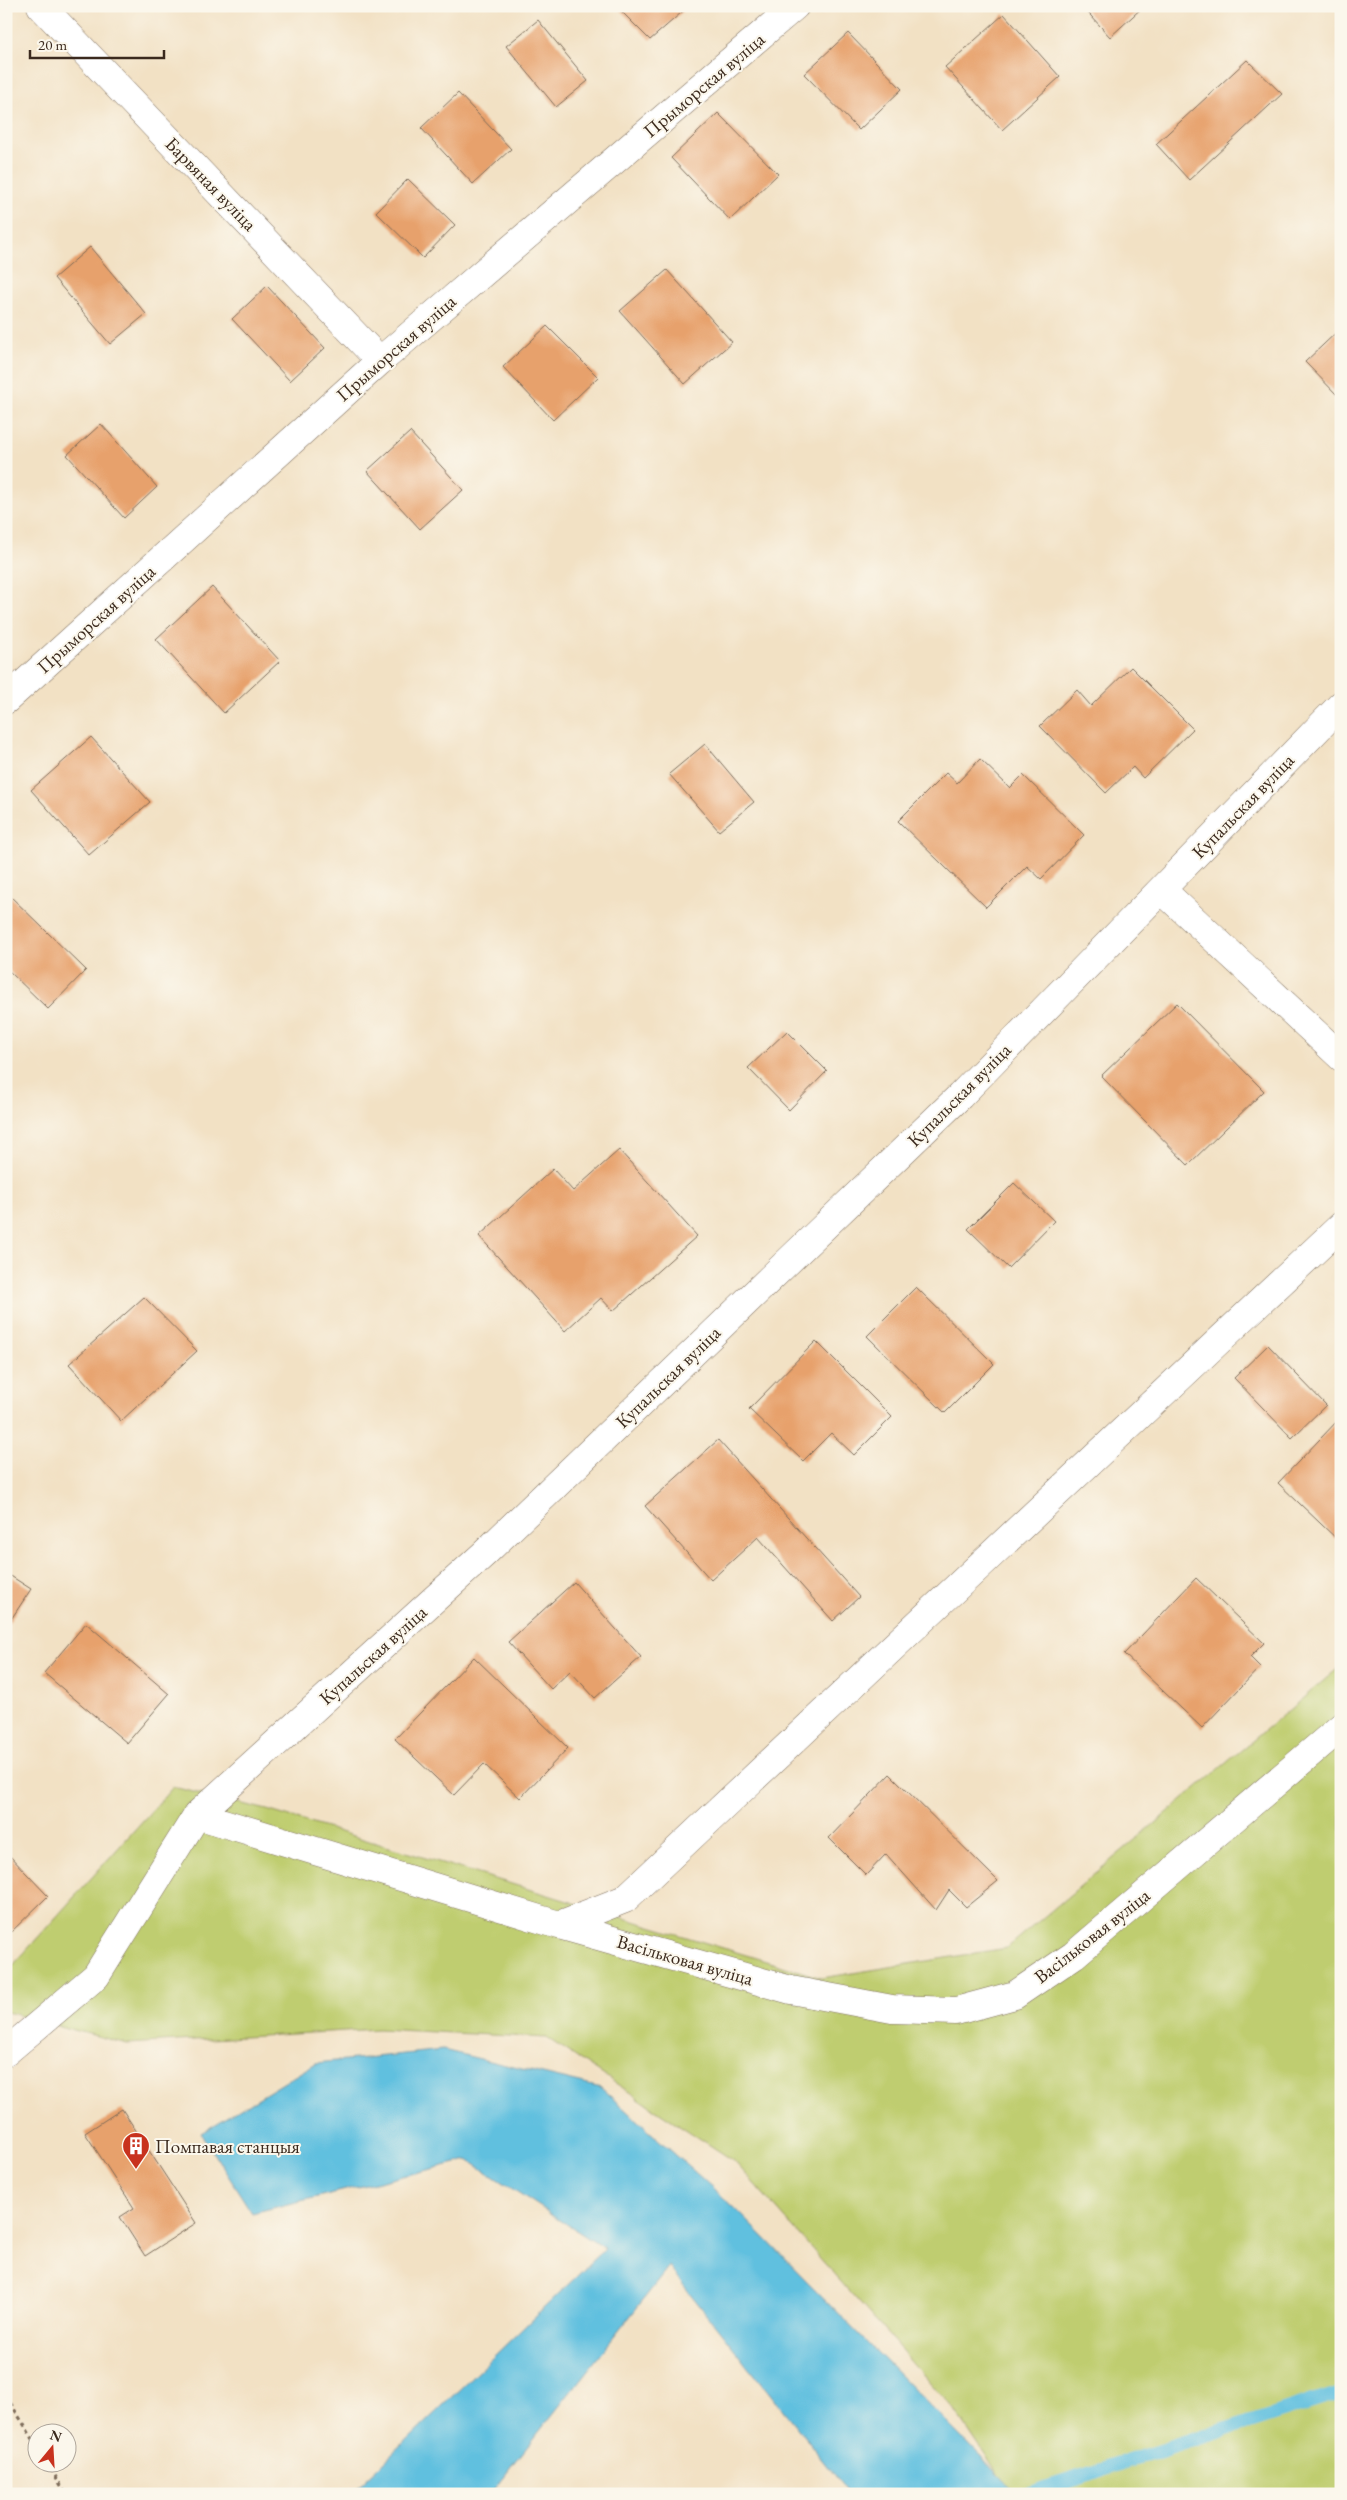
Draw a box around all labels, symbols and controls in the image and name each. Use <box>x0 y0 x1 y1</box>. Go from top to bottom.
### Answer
street label: Прыморская вуліца <box>638 27 770 143</box>
scale bar <box>30 28 164 60</box>
text: 20 m <box>38 35 67 54</box>
street label: Барвяная вуліца <box>160 132 263 237</box>
street label: Прыморская вуліца <box>331 289 462 407</box>
street label: Прыморская вуліца <box>31 559 161 679</box>
street label: Купальская вуліца <box>1186 748 1300 864</box>
street label: Купальская вуліца <box>902 1037 1017 1152</box>
street label: Купальская вуліца <box>610 1320 726 1434</box>
street label: Купальская вуліца <box>314 1600 433 1710</box>
street label: Васільковая вуліца <box>1029 1883 1155 1989</box>
street label: Васільковая вуліца <box>614 1929 756 1991</box>
building icon: Помпавая станцыя <box>121 2131 151 2170</box>
place label: Помпавая станцыя <box>155 2134 300 2159</box>
north arrow <box>28 2422 78 2472</box>
text: N <box>48 2425 65 2446</box>

